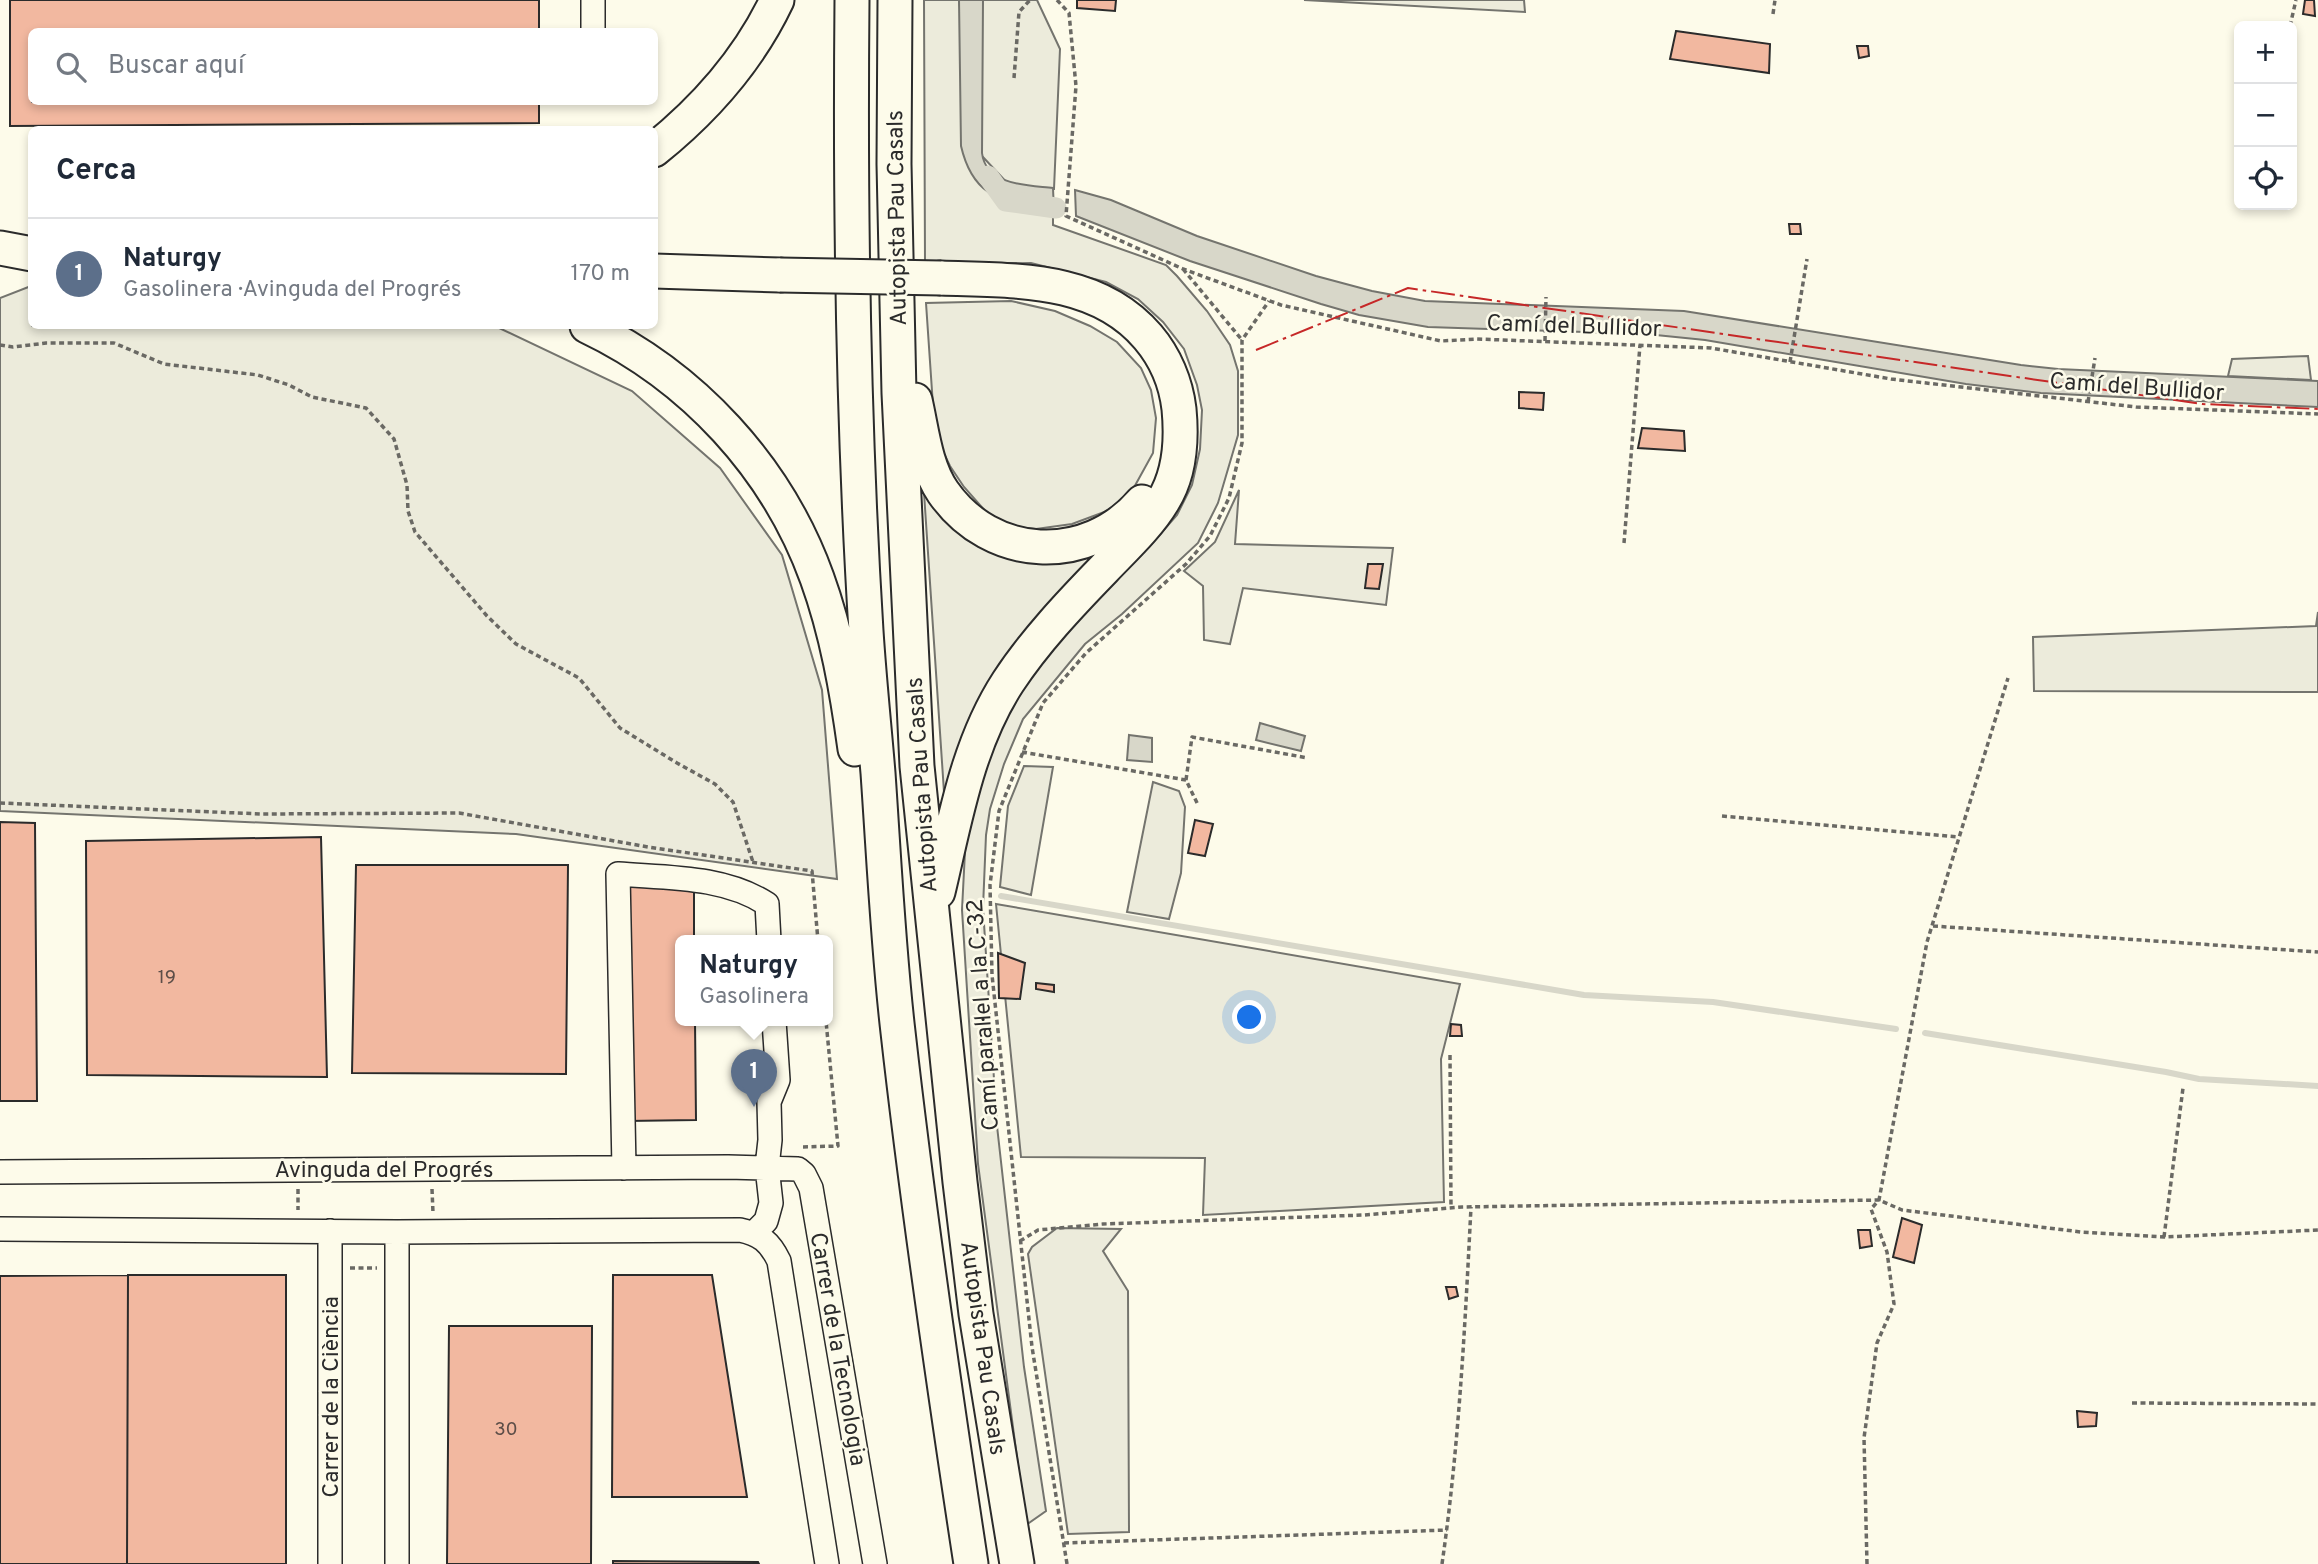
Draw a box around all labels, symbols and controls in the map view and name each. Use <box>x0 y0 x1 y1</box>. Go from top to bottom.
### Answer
map controls <box>2234 21 2297 210</box>
button: + <box>2234 21 2297 84</box>
search box <box>28 28 658 105</box>
icon: search <box>52 48 90 86</box>
text: Buscar aquí <box>108 50 245 83</box>
button: − <box>2234 84 2297 147</box>
street label: Autopista Pau Casals <box>882 110 915 326</box>
button: locate <box>2234 147 2297 210</box>
text: Cerca <box>56 153 136 190</box>
text: Naturgy <box>123 243 222 276</box>
text: 1 <box>74 260 84 289</box>
text: 170 m <box>571 260 630 289</box>
text: Gasolinera · Avinguda del Progrés <box>123 276 462 305</box>
street label: Camí del Bullidor <box>1486 310 1662 345</box>
street label: Camí del Bullidor <box>2048 368 2225 409</box>
street label: Autopista Pau Casals <box>901 676 945 894</box>
street label: Camí paral·lel a la C-32 <box>962 898 1007 1132</box>
popup <box>675 935 833 1026</box>
text: Naturgy <box>699 950 798 983</box>
house number: 19 <box>158 966 176 990</box>
text: Gasolinera <box>699 983 809 1012</box>
your location <box>1232 1000 1266 1034</box>
pin: 1 <box>731 1049 777 1107</box>
street label: Avinguda del Progrés <box>274 1157 494 1186</box>
street label: Carrer de la Tecnologia <box>802 1230 871 1468</box>
street label: Autopista Pau Casals <box>952 1239 1011 1457</box>
street label: Carrer de la Ciència <box>318 1296 347 1498</box>
house number: 30 <box>494 1418 518 1442</box>

